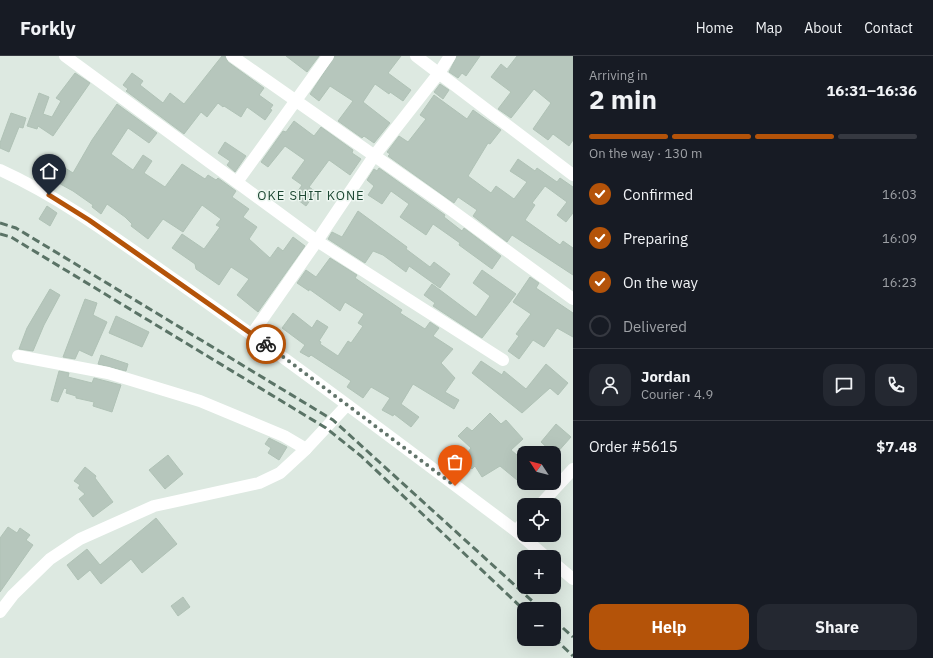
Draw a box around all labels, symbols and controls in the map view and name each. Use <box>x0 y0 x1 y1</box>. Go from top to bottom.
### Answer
text: Forkly <box>20 16 76 40</box>
text: Home <box>696 19 733 37</box>
text: Map <box>755 19 782 37</box>
text: About <box>804 19 842 37</box>
text: Contact <box>864 19 913 37</box>
text: Arriving in <box>589 67 648 84</box>
text: 16:31–16:36 <box>826 81 917 100</box>
text: 2 min <box>589 82 657 116</box>
text: On the way · 130 m <box>589 145 702 162</box>
pin <box>32 154 66 195</box>
icon: home <box>38 160 60 182</box>
icon: check <box>589 183 611 205</box>
text: Confirmed <box>623 185 693 204</box>
text: 16:03 <box>882 186 917 203</box>
district label: OKE SHIT KONE <box>257 187 365 204</box>
icon: check <box>589 227 611 249</box>
text: Preparing <box>623 229 688 248</box>
text: 16:09 <box>882 230 917 247</box>
icon: check <box>589 271 611 293</box>
text: On the way <box>623 273 698 292</box>
text: 16:23 <box>882 274 917 291</box>
text: Delivered <box>623 317 687 336</box>
courier <box>246 324 286 364</box>
icon: bike <box>255 333 277 355</box>
button: person <box>589 364 631 406</box>
button: chat <box>823 364 865 406</box>
button: phone <box>875 364 917 406</box>
text: Jordan <box>641 367 690 386</box>
text: Courier · 4.9 <box>641 386 713 403</box>
text: Order #5615 <box>589 437 678 456</box>
text: $7.48 <box>876 437 917 456</box>
pin <box>438 445 472 486</box>
north arrow <box>517 446 561 490</box>
map controls <box>517 446 561 646</box>
icon: bag <box>444 451 466 473</box>
button: locate <box>517 498 561 542</box>
button: + <box>517 550 561 594</box>
button: − <box>517 602 561 646</box>
button: Help <box>589 604 749 650</box>
button: Share <box>757 604 917 650</box>

